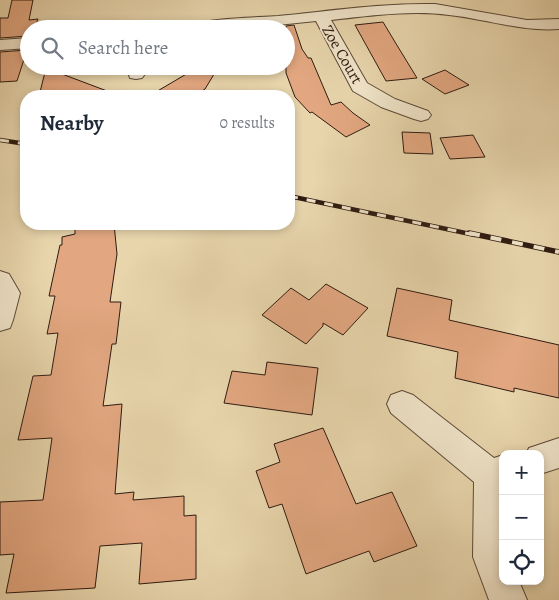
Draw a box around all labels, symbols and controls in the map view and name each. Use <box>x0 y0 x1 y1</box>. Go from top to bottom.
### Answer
search box <box>20 20 295 75</box>
street label: Zoe Court <box>316 21 368 88</box>
icon: search <box>38 34 66 62</box>
text: Search here <box>78 35 168 61</box>
text: Nearby <box>40 109 103 137</box>
text: 0 results <box>219 112 275 134</box>
map controls <box>499 450 544 585</box>
button: + <box>499 450 544 495</box>
button: − <box>499 495 544 540</box>
button: locate <box>499 540 544 585</box>

